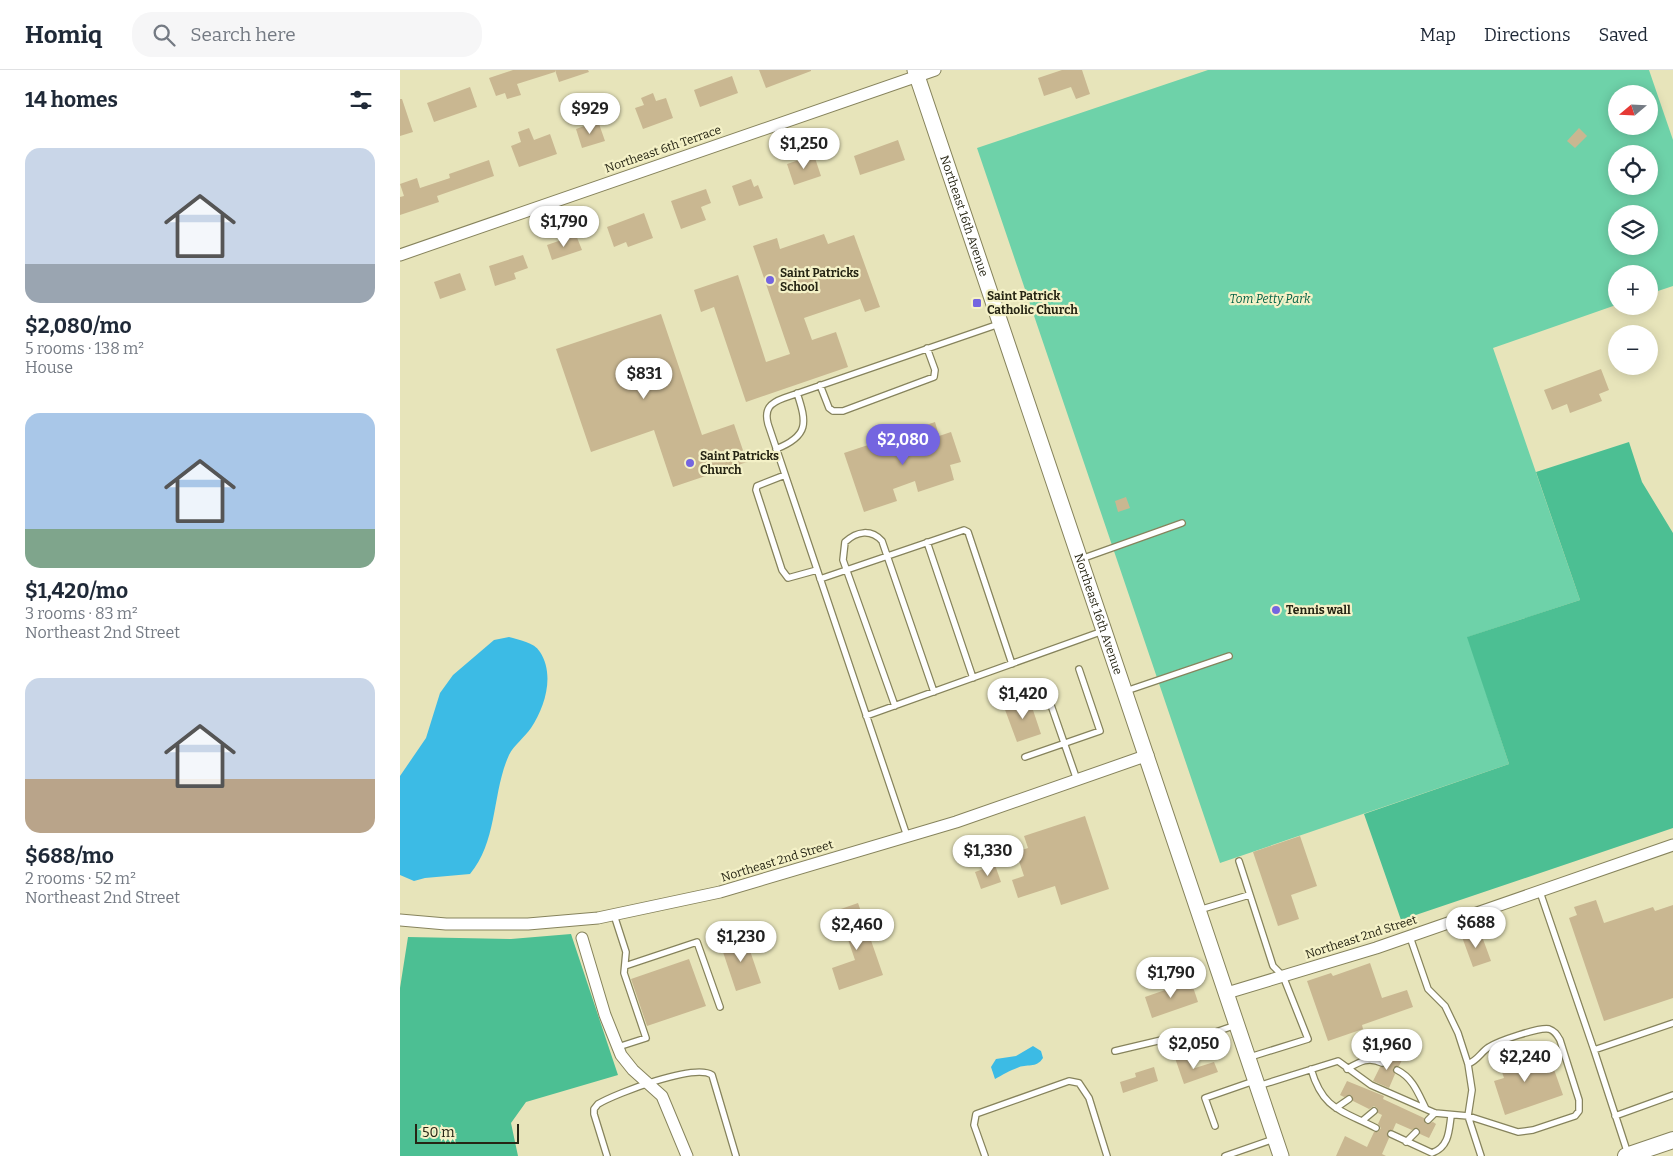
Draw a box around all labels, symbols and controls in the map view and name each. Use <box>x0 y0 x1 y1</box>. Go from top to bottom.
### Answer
search box <box>132 12 482 57</box>
text: Homiq <box>25 21 102 49</box>
icon: search <box>150 21 178 49</box>
text: Search here <box>190 23 296 46</box>
text: Map <box>1420 24 1456 46</box>
text: Directions <box>1484 24 1571 46</box>
text: Saved <box>1599 24 1648 46</box>
north arrow <box>1608 85 1658 135</box>
map controls <box>1608 85 1658 375</box>
icon: filters <box>347 86 375 114</box>
text: 14 homes <box>25 87 118 113</box>
pin: $929 <box>560 92 620 135</box>
text: $929 <box>571 99 609 118</box>
street label: Northeast 6th Terrace <box>603 123 723 175</box>
pin: $1,250 <box>763 128 845 170</box>
text: $1,250 <box>780 134 828 153</box>
button: locate <box>1608 145 1658 195</box>
street label: Northeast 16th Avenue <box>937 153 991 278</box>
icon: home <box>155 181 245 271</box>
button: layers <box>1608 205 1658 255</box>
pin: $1,790 <box>523 206 605 248</box>
text: $1,790 <box>540 212 588 231</box>
button: + <box>1608 265 1658 315</box>
place label: Saint Patricks School <box>780 266 859 294</box>
marker: Saint Patricks School <box>764 274 776 286</box>
place label: Saint Patrick Catholic Church <box>987 289 1078 317</box>
park label: Tom Petty Park <box>1230 292 1311 306</box>
marker: Saint Patrick Catholic Church <box>971 297 983 309</box>
text: $2,080/mo <box>25 313 132 339</box>
button: − <box>1608 325 1658 375</box>
text: 5 rooms · 138 m² <box>25 339 144 358</box>
text: House <box>25 358 73 377</box>
pin: $831 <box>614 358 674 400</box>
text: $831 <box>626 364 662 383</box>
pin: $2,080 <box>862 424 944 466</box>
text: $2,080 <box>877 430 929 449</box>
icon: home <box>155 446 245 536</box>
place label: Saint Patricks Church <box>700 449 779 477</box>
marker: Saint Patricks Church <box>684 457 696 469</box>
street label: Northeast 16th Avenue <box>1071 551 1125 676</box>
text: $1,420/mo <box>25 578 128 604</box>
place label: Tennis wall <box>1286 603 1351 617</box>
text: 3 rooms · 83 m² <box>25 604 138 623</box>
marker: Tennis wall <box>1270 604 1282 616</box>
text: Northeast 2nd Street <box>25 623 180 642</box>
pin: $1,420 <box>982 678 1064 720</box>
text: $1,420 <box>998 684 1048 703</box>
icon: home <box>155 711 245 801</box>
pin: $1,330 <box>947 834 1029 877</box>
street label: Northeast 2nd Street <box>719 837 835 885</box>
text: $1,330 <box>964 841 1012 860</box>
text: $688/mo <box>25 843 114 869</box>
text: 2 rooms · 52 m² <box>25 869 136 888</box>
text: Northeast 2nd Street <box>25 888 180 907</box>
pin: $688 <box>1446 906 1506 949</box>
pin: $2,460 <box>816 908 898 951</box>
street label: Northeast 2nd Street <box>1304 912 1419 962</box>
text: $688 <box>1457 913 1495 932</box>
text: $2,460 <box>831 915 883 934</box>
pin: $1,230 <box>700 920 782 963</box>
text: $1,230 <box>717 927 766 946</box>
pin: $1,790 <box>1130 956 1212 999</box>
text: $1,790 <box>1147 963 1195 982</box>
pin: $2,050 <box>1153 1028 1235 1070</box>
pin: $1,960 <box>1346 1028 1428 1071</box>
text: $2,050 <box>1168 1034 1220 1053</box>
text: $1,960 <box>1362 1035 1412 1054</box>
pin: $2,240 <box>1484 1040 1566 1083</box>
text: $2,240 <box>1499 1047 1551 1066</box>
scale bar <box>415 1121 519 1144</box>
text: 50 m <box>422 1124 455 1141</box>

